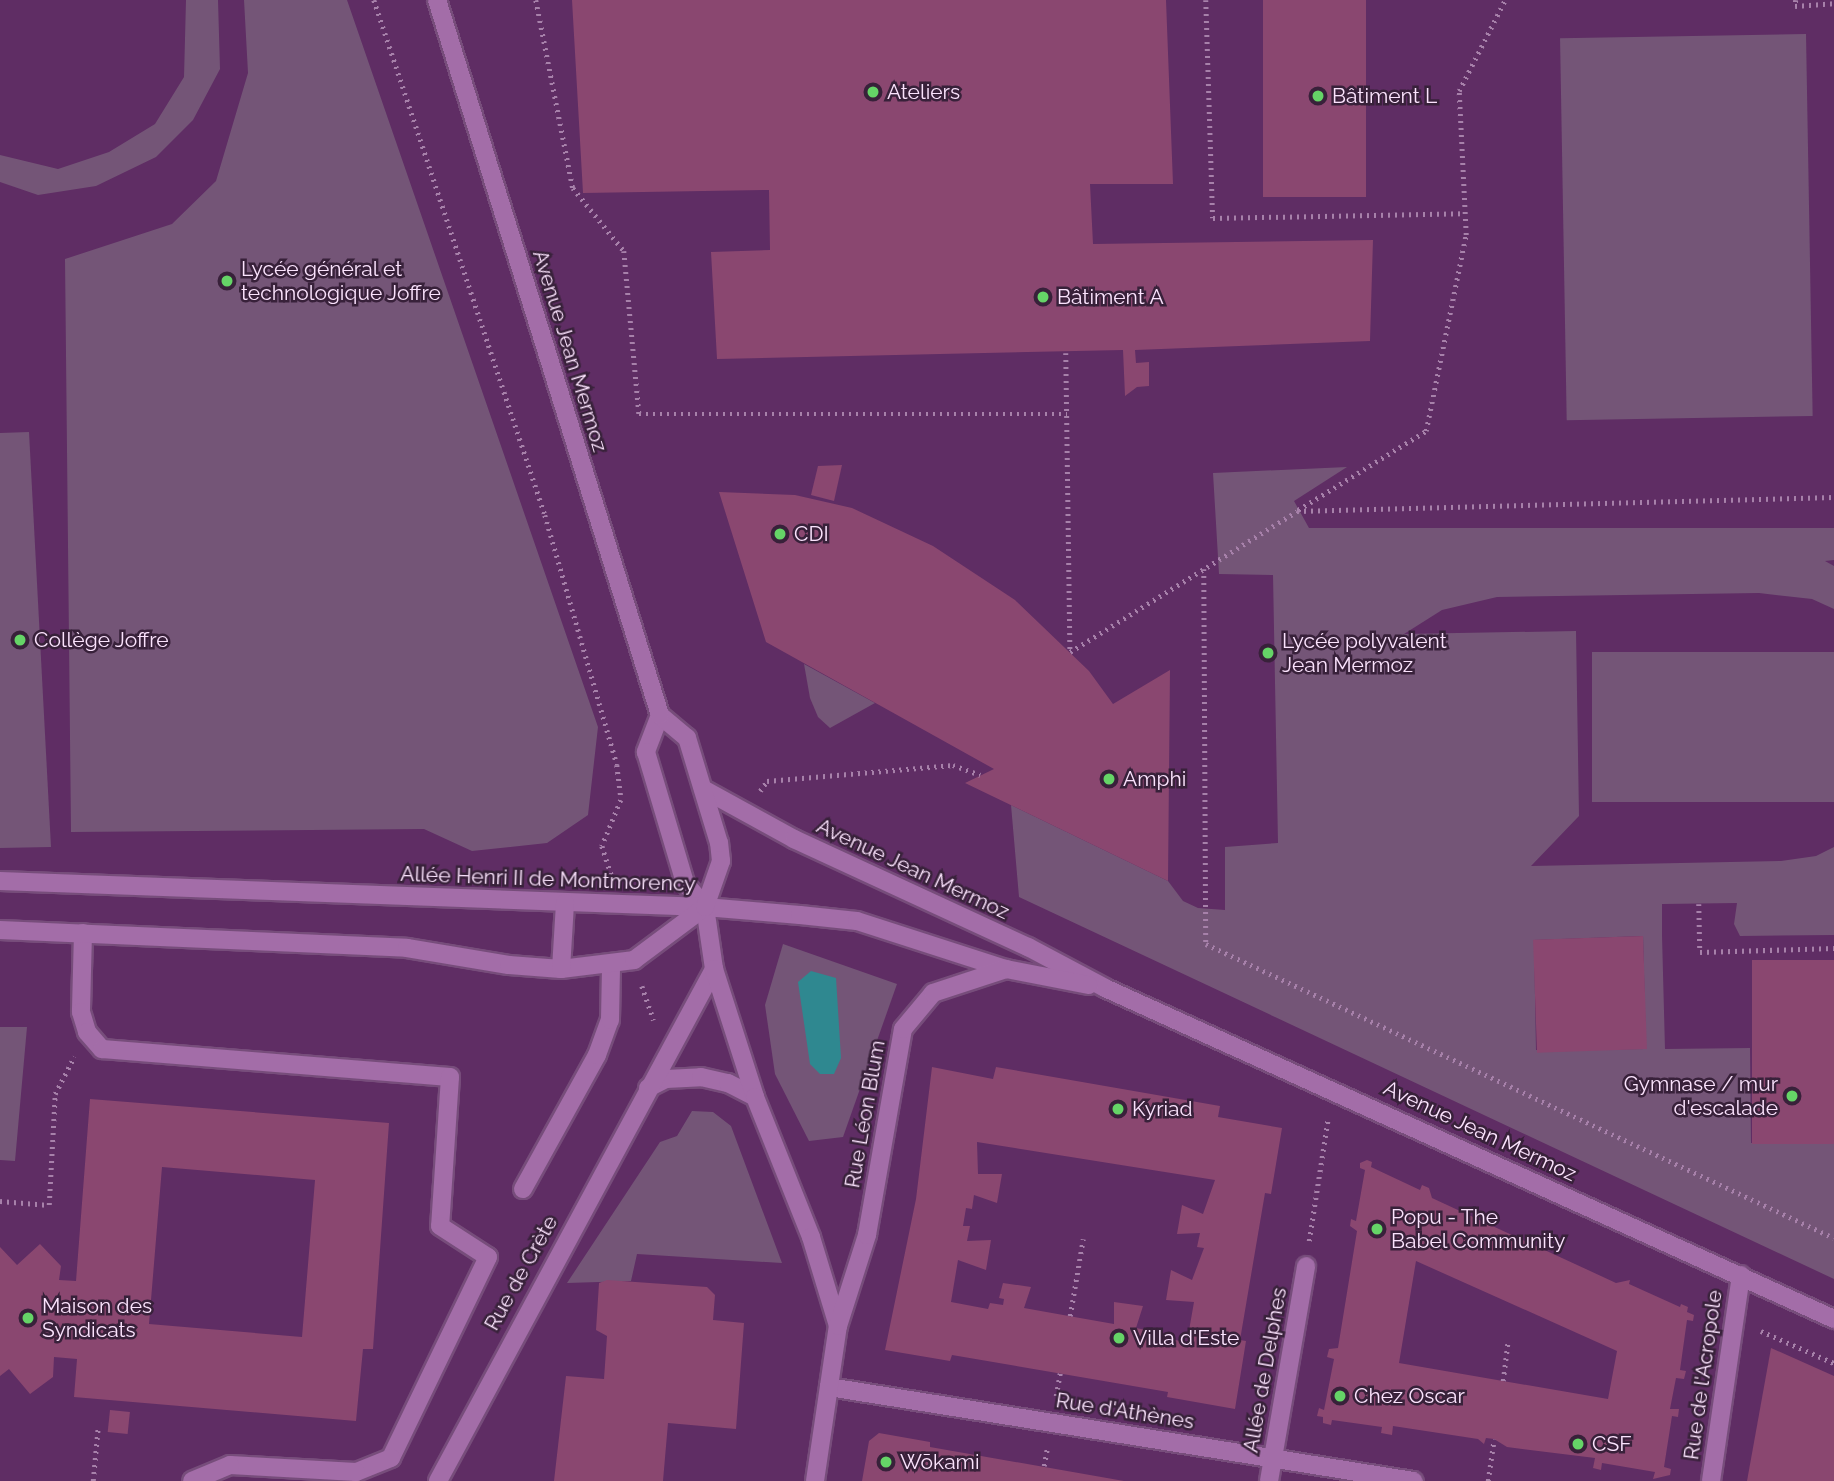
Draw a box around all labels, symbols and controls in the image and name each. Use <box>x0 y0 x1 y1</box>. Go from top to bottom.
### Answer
place label: Ateliers <box>887 79 960 105</box>
place label: Bâtiment L <box>1332 83 1437 109</box>
marker: Ateliers <box>865 84 881 100</box>
marker: Bâtiment L <box>1310 88 1326 104</box>
street label: Avenue Jean Mermoz <box>527 247 613 455</box>
place label: Lycée général et technologique Joffre <box>241 256 441 306</box>
marker: Lycée général et technologique Joffre <box>219 273 235 289</box>
place label: Bâtiment A <box>1057 284 1164 310</box>
marker: Bâtiment A <box>1035 289 1051 305</box>
place label: CDI <box>794 521 829 547</box>
marker: CDI <box>772 526 788 542</box>
place label: Collège Joffre <box>34 627 169 653</box>
place label: Lycée polyvalent Jean Mermoz <box>1282 628 1447 678</box>
marker: Collège Joffre <box>12 632 28 648</box>
marker: Lycée polyvalent Jean Mermoz <box>1260 645 1276 661</box>
place label: Amphi <box>1123 766 1186 792</box>
marker: Amphi <box>1101 771 1117 787</box>
street label: Avenue Jean Mermoz <box>812 813 1014 925</box>
street label: Allée Henri II de Montmorency <box>400 861 696 897</box>
street label: Rue Léon Blum <box>840 1038 890 1190</box>
place label: Gymnase / mur d'escalade <box>1624 1071 1778 1121</box>
street label: Avenue Jean Mermoz <box>1379 1075 1581 1187</box>
marker: Gymnase / mur d'escalade <box>1784 1088 1800 1104</box>
place label: Kyriad <box>1132 1096 1193 1122</box>
marker: Kyriad <box>1110 1101 1126 1117</box>
place label: Popu - The Babel Community <box>1391 1204 1566 1254</box>
street label: Rue de Crète <box>479 1211 563 1335</box>
marker: Popu - The Babel Community <box>1369 1221 1385 1237</box>
street label: Allée de Delphes <box>1238 1286 1292 1454</box>
street label: Rue de l'Acropole <box>1679 1289 1727 1461</box>
place label: Maison des Syndicats <box>42 1293 152 1343</box>
marker: Maison des Syndicats <box>20 1310 36 1326</box>
place label: Villa d'Este <box>1133 1325 1239 1351</box>
marker: Villa d'Este <box>1111 1330 1127 1346</box>
place label: Chez Oscar <box>1354 1383 1465 1409</box>
street label: Rue d'Athènes <box>1054 1388 1196 1434</box>
marker: Chez Oscar <box>1332 1388 1348 1404</box>
place label: CSF <box>1592 1431 1632 1457</box>
marker: CSF <box>1570 1436 1586 1452</box>
place label: Wōkami <box>900 1449 979 1475</box>
marker: Wōkami <box>878 1454 894 1470</box>

